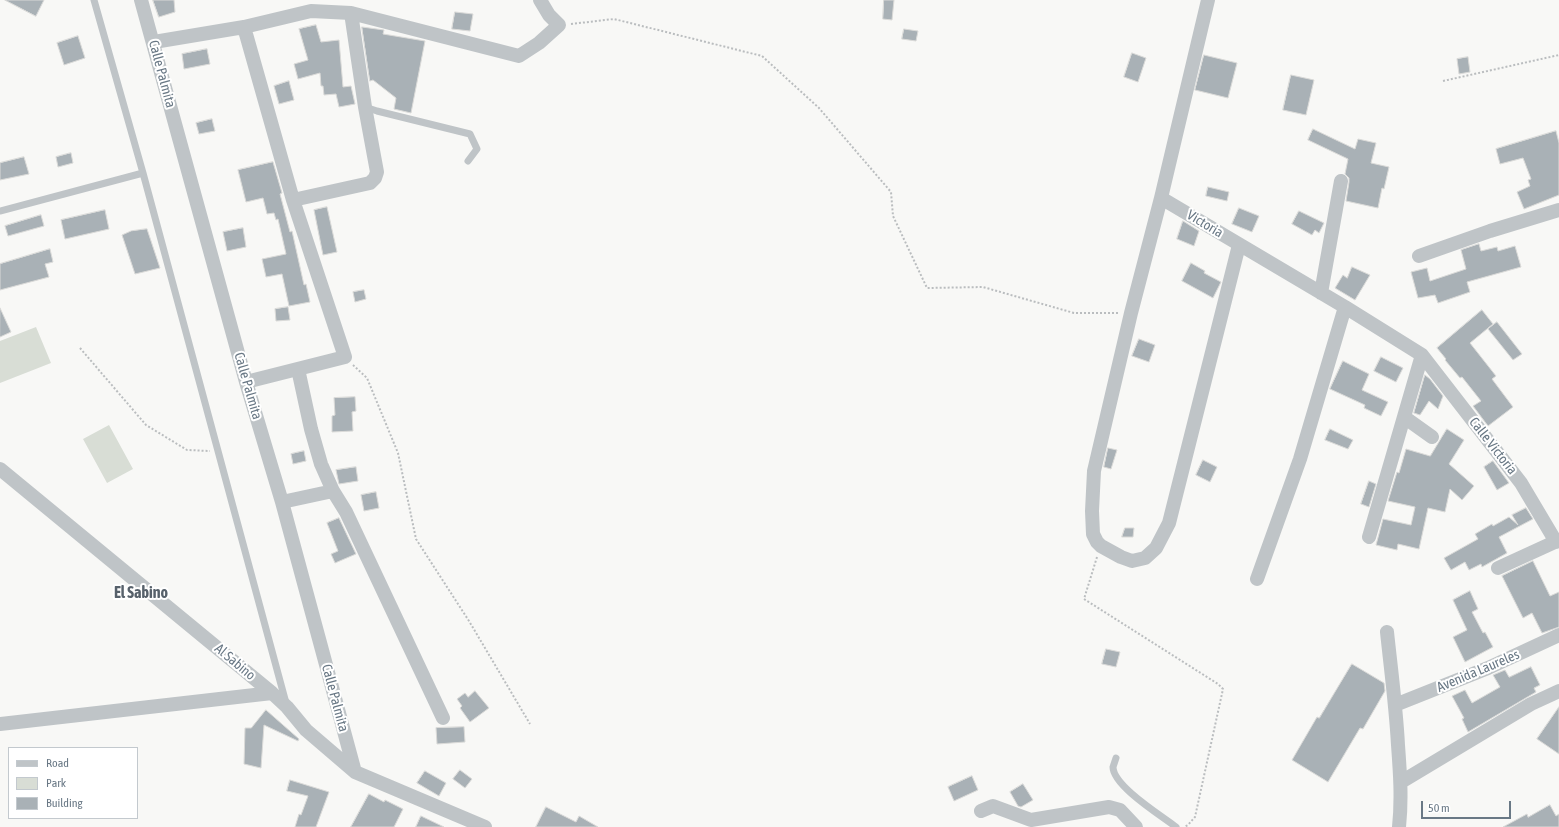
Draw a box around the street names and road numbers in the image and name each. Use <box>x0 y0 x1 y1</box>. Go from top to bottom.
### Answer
street label: Calle Palmita <box>145 38 179 110</box>
street label: Victoria <box>1184 207 1226 241</box>
street label: Calle Palmita <box>230 351 266 421</box>
street label: Calle Victoria <box>1465 414 1521 478</box>
street label: Al Sabino <box>211 640 259 684</box>
street label: Avenida Laureles <box>1434 646 1522 696</box>
street label: Calle Palmita <box>318 662 352 734</box>

